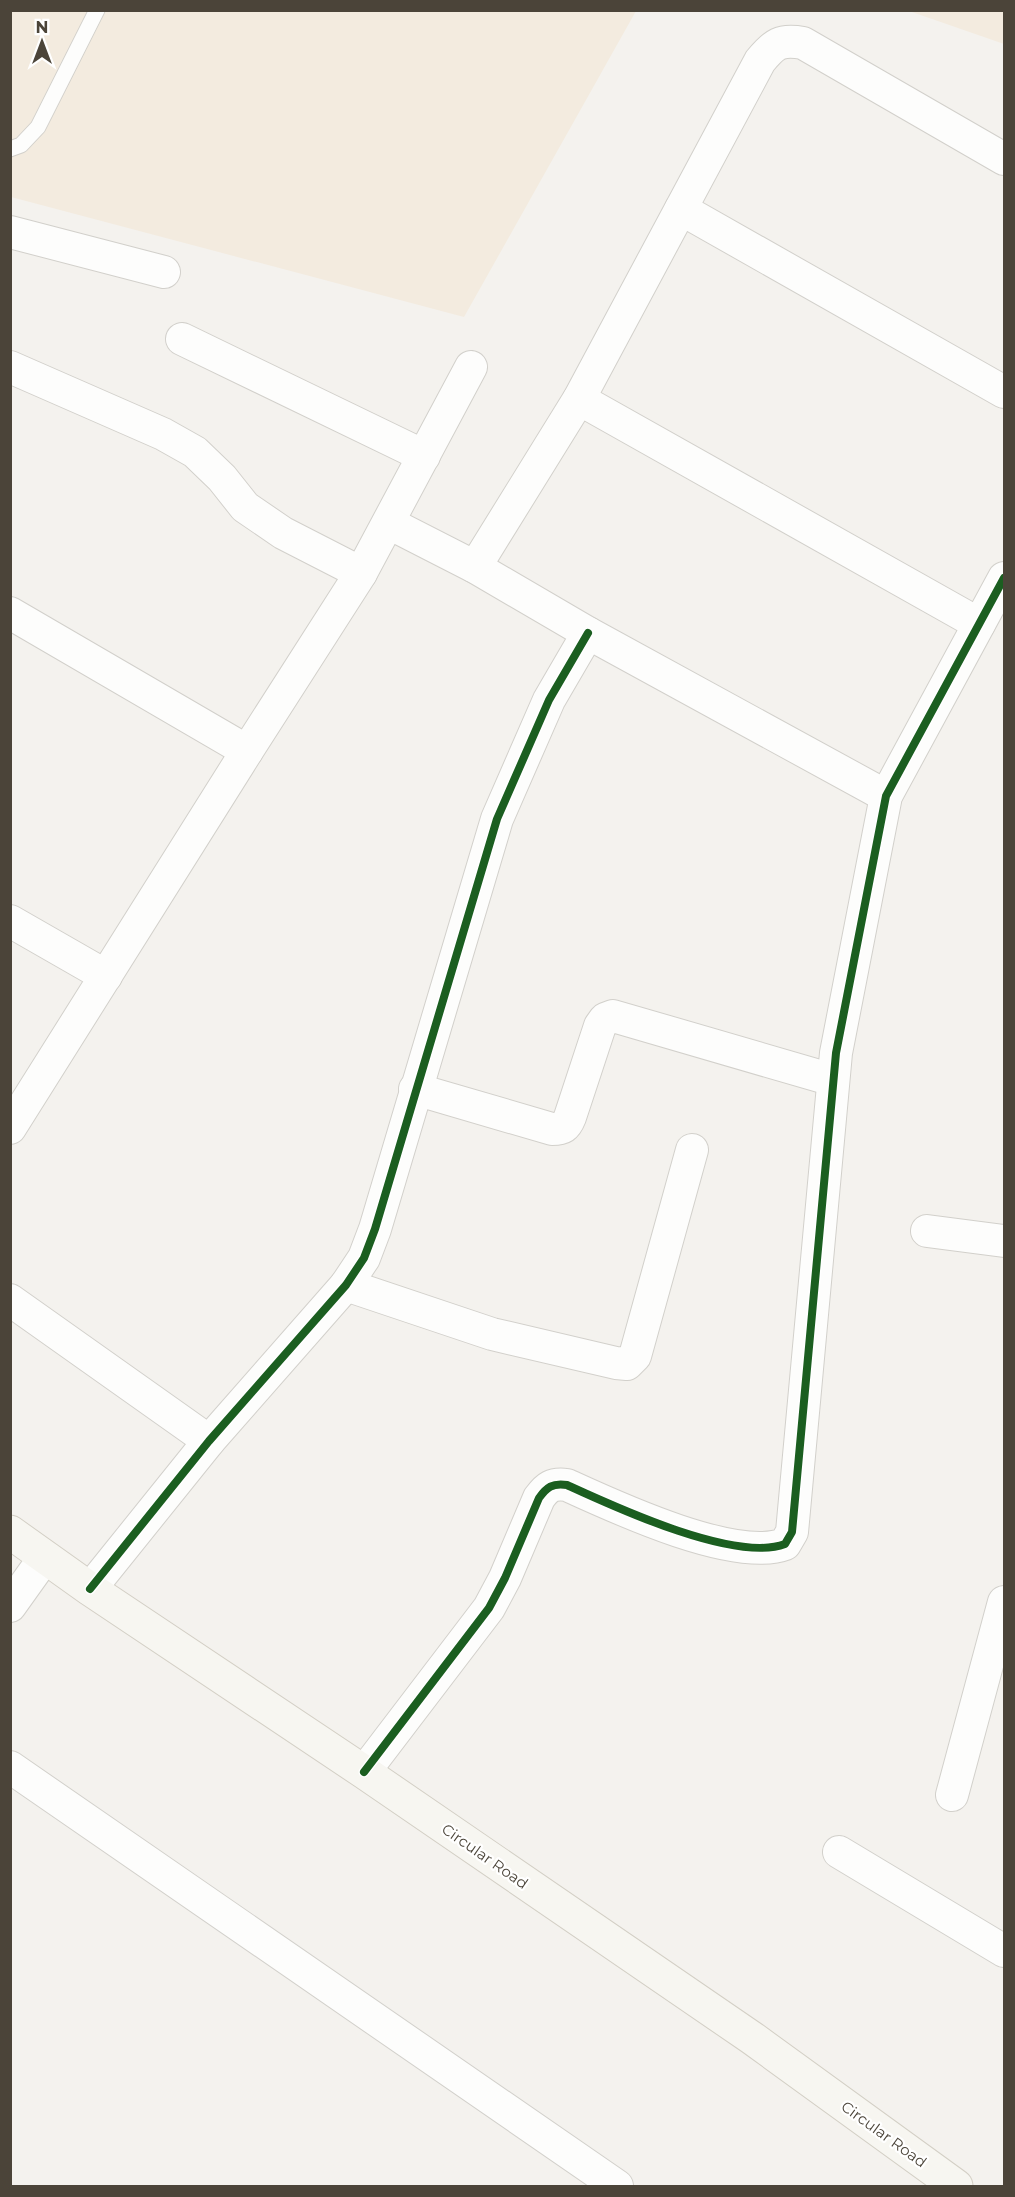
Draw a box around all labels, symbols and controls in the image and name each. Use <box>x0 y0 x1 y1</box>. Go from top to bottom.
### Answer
north arrow <box>12 12 72 72</box>
text: N <box>36 18 48 37</box>
street label: Circular Road <box>438 1819 532 1893</box>
street label: Circular Road <box>838 2097 930 2171</box>

